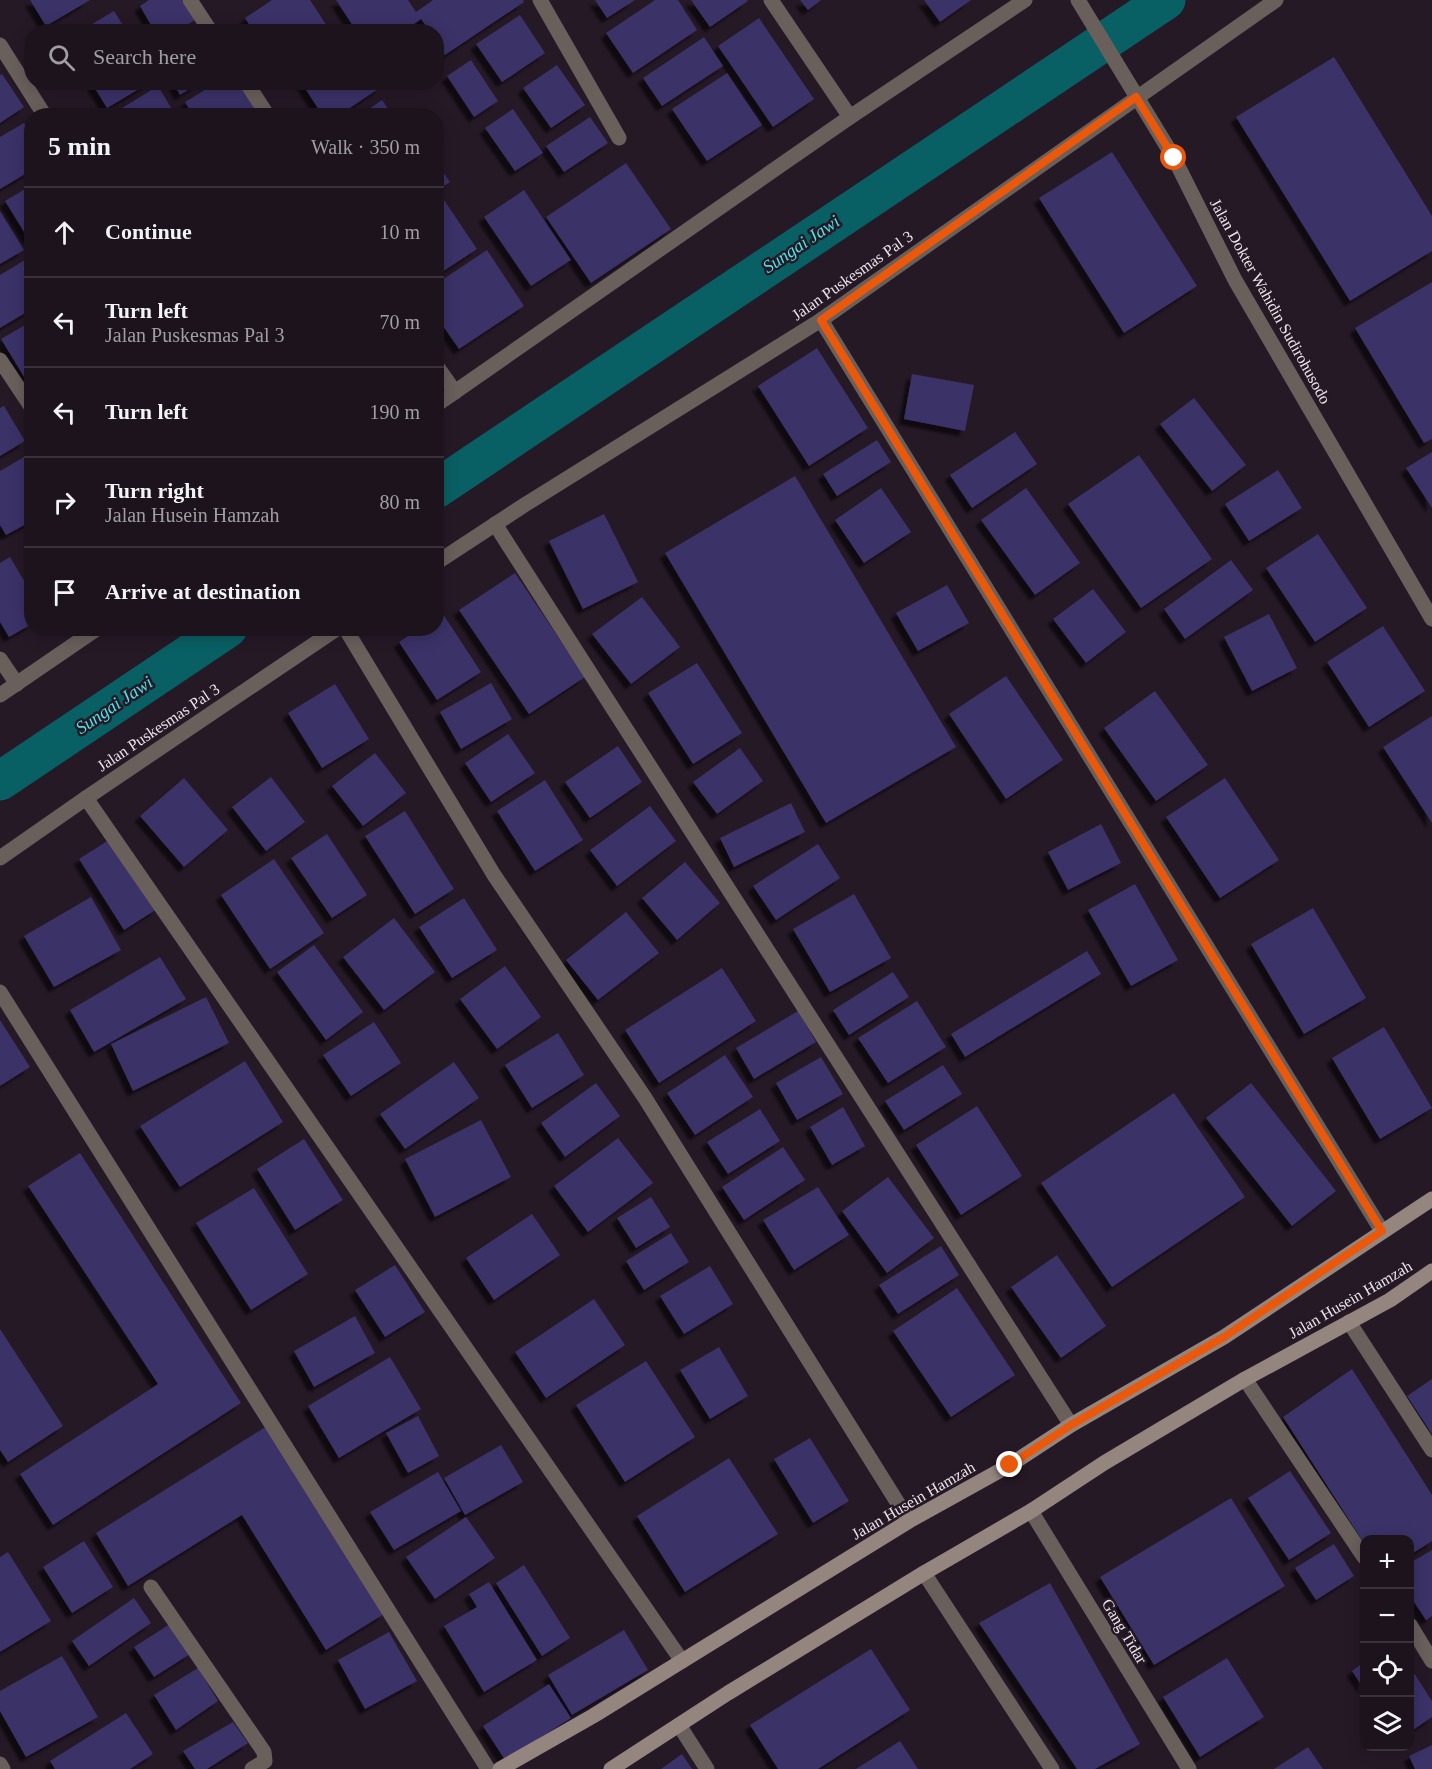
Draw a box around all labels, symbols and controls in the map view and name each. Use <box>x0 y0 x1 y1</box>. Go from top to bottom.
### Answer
search box <box>24 24 444 90</box>
icon: search <box>45 41 78 74</box>
text: Search here <box>93 44 196 69</box>
text: 5 min <box>48 132 111 161</box>
text: Walk · 350 m <box>311 136 420 158</box>
route start <box>1160 144 1186 170</box>
street label: Jalan Dokter Wahidin Sudirohusodo <box>1207 196 1334 407</box>
water label: Sungai Jawi <box>759 211 843 277</box>
icon: ahead <box>48 216 81 249</box>
text: Continue <box>105 219 192 244</box>
text: 10 m <box>379 221 420 243</box>
street label: Jalan Puskesmas Pal 3 <box>789 227 916 324</box>
text: Turn left <box>105 298 188 323</box>
icon: left <box>48 306 81 339</box>
text: 70 m <box>379 311 420 333</box>
text: Jalan Puskesmas Pal 3 <box>105 324 284 346</box>
icon: left <box>48 396 81 429</box>
text: Turn left <box>105 399 188 424</box>
text: 190 m <box>369 401 420 423</box>
text: Turn right <box>105 478 204 503</box>
icon: right <box>48 486 81 519</box>
text: 80 m <box>379 491 420 513</box>
text: Jalan Husein Hamzah <box>105 504 279 526</box>
icon: arrive <box>48 576 81 609</box>
text: Arrive at destination <box>105 579 301 604</box>
water label: Sungai Jawi <box>72 672 156 738</box>
street label: Jalan Puskesmas Pal 3 <box>94 680 223 775</box>
street label: Jalan Husein Hamzah <box>1286 1257 1415 1342</box>
route end <box>996 1451 1022 1477</box>
street label: Jalan Husein Hamzah <box>849 1458 978 1543</box>
map controls <box>1360 1535 1414 1751</box>
button: + <box>1360 1535 1414 1589</box>
button: − <box>1360 1589 1414 1643</box>
street label: Gang Tidar <box>1098 1596 1151 1668</box>
button: locate <box>1360 1643 1414 1697</box>
button: layers <box>1360 1697 1414 1751</box>

